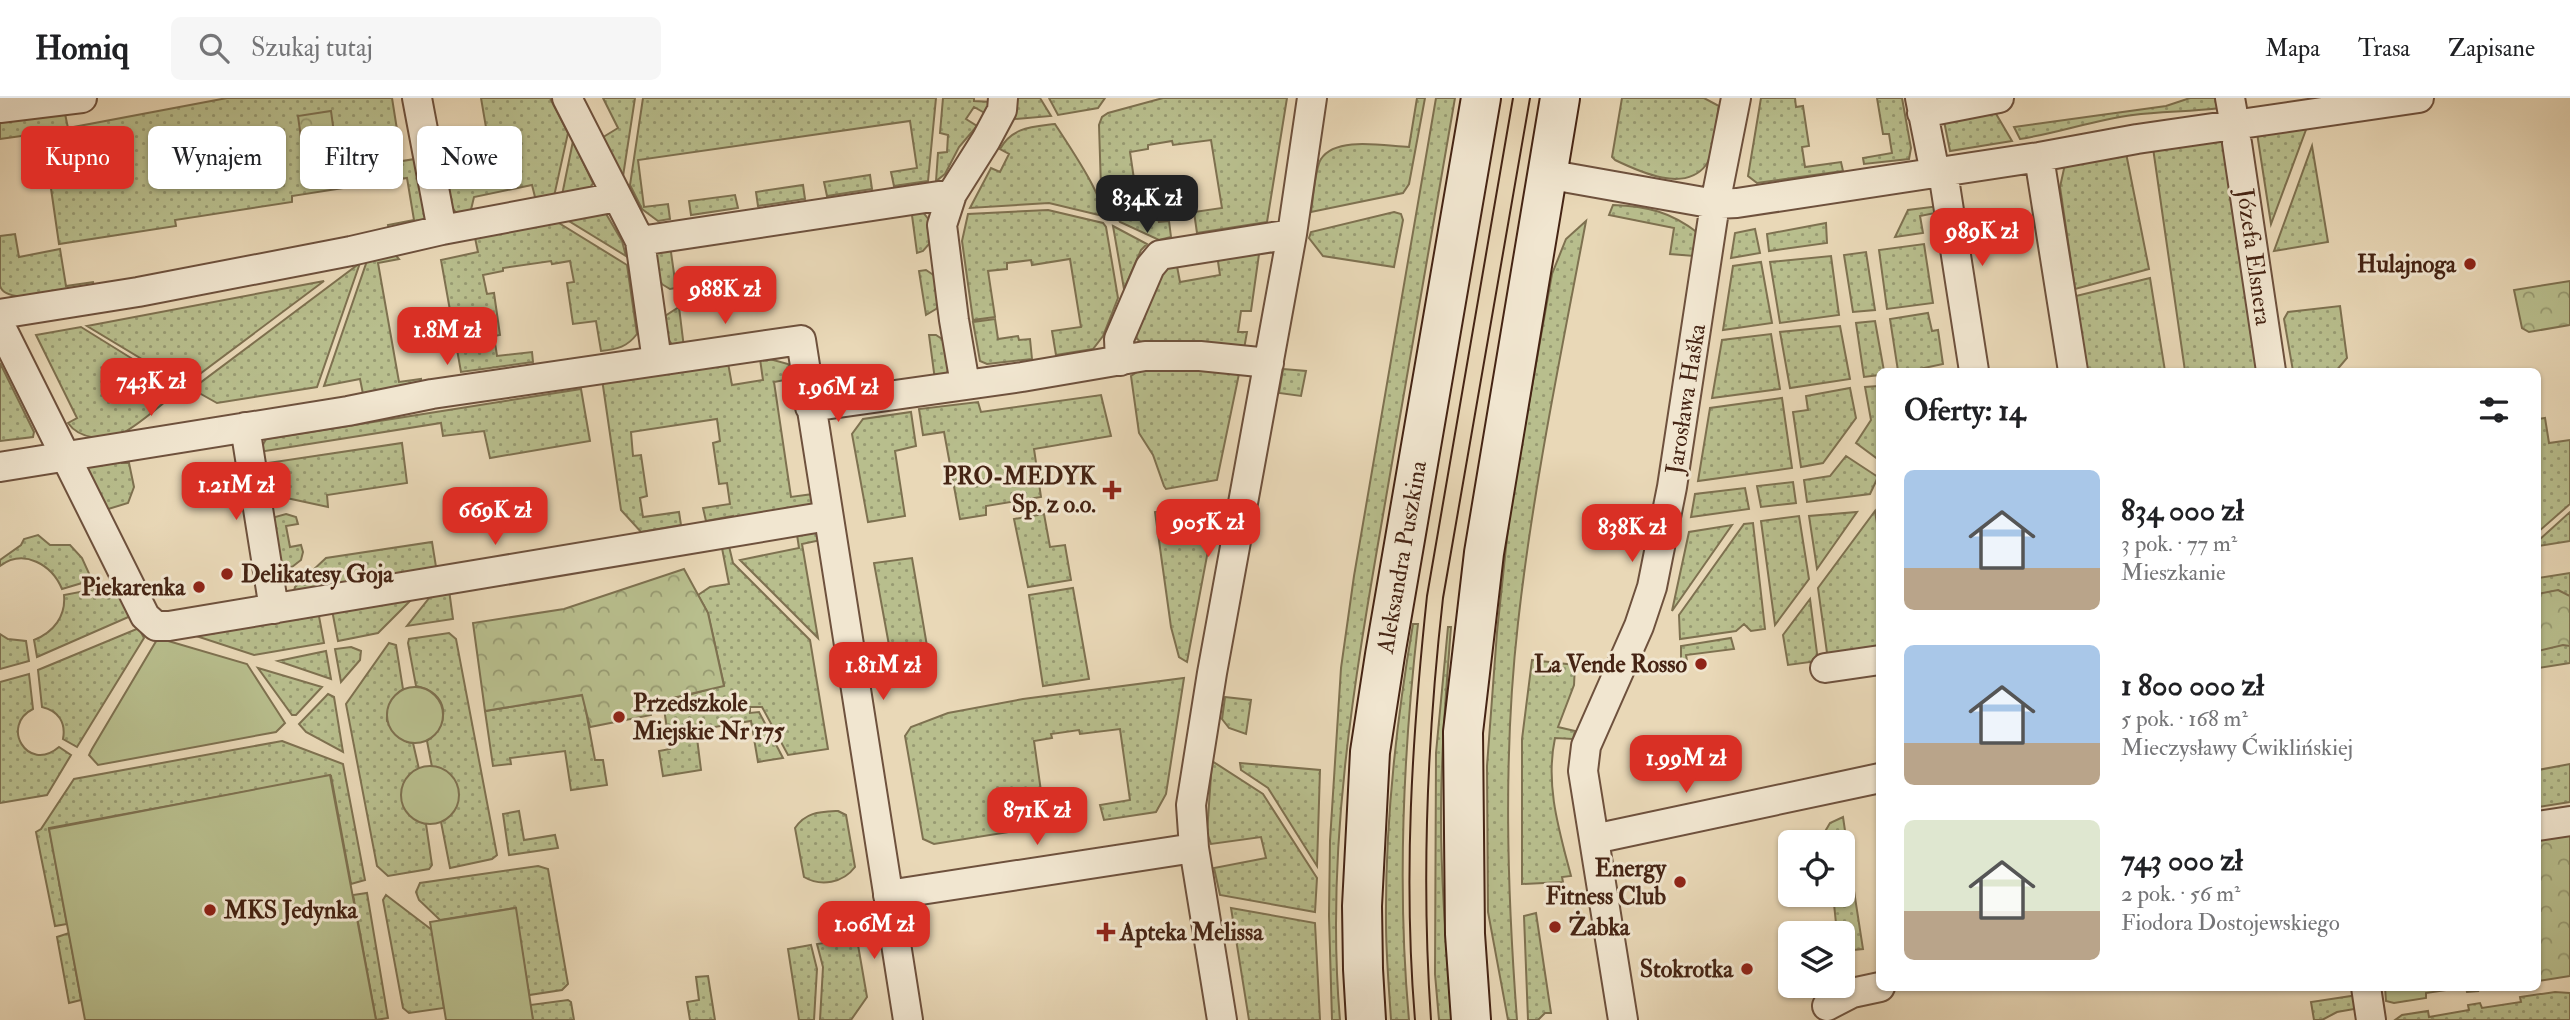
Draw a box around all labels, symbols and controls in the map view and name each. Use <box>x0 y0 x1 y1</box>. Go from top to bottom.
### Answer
search box <box>171 17 661 80</box>
text: Homiq <box>35 28 129 69</box>
icon: search <box>195 29 233 67</box>
text: Szukaj tutaj <box>251 32 373 64</box>
text: Mapa <box>2265 33 2320 64</box>
text: Trasa <box>2358 33 2410 64</box>
text: Zapisane <box>2448 33 2535 64</box>
chip: Kupno <box>21 126 134 189</box>
chip: Wynajem <box>148 126 286 189</box>
chip: Filtry <box>300 126 403 189</box>
chip: Nowe <box>417 126 522 189</box>
pin: 834K zł <box>1082 176 1212 235</box>
text: 834K zł <box>1112 183 1182 212</box>
street label: Józefa Elsnera <box>2229 186 2279 329</box>
pin: 989K zł <box>1917 208 2047 268</box>
text: 989K zł <box>1946 216 2018 245</box>
place label: Hulajnoga <box>2357 249 2457 280</box>
marker: Hulajnoga <box>2462 256 2478 272</box>
pin: 988K zł <box>660 266 790 326</box>
text: 988K zł <box>689 274 761 303</box>
pin: 1.8M zł <box>382 308 512 367</box>
text: 1.8M zł <box>413 315 481 344</box>
street label: Jarosława Haška <box>1659 320 1713 477</box>
pin: 743K zł <box>86 358 216 418</box>
pin: 1.96M zł <box>766 364 910 424</box>
text: 743K zł <box>116 366 186 395</box>
text: 1.96M zł <box>798 372 878 401</box>
icon: filters <box>2475 391 2513 429</box>
text: Oferty: 14 <box>1904 392 2025 429</box>
street label: Aleksandra Puszkina <box>1370 457 1434 657</box>
place label: PRO-MEDYK Sp. z o.o. <box>943 461 1097 520</box>
pin: 1.21M zł <box>164 462 308 522</box>
text: 1.21M zł <box>198 470 274 499</box>
marker: PRO-MEDYK Sp. z o.o. <box>1102 480 1122 500</box>
pin: 669K zł <box>430 488 560 547</box>
text: 834 000 zł <box>2121 492 2244 529</box>
text: 669K zł <box>459 495 531 524</box>
icon: home <box>1960 498 2044 582</box>
pin: 905K zł <box>1143 500 1273 559</box>
pin: 838K zł <box>1567 504 1697 564</box>
text: 905K zł <box>1172 507 1244 536</box>
text: 838K zł <box>1598 512 1666 541</box>
text: 3 pok. · 77 m² <box>2121 529 2237 558</box>
text: Mieszkanie <box>2121 558 2226 587</box>
place label: Delikatesy Goja <box>241 559 394 590</box>
marker: Delikatesy Goja <box>219 566 235 582</box>
place label: Piekarenka <box>81 572 186 603</box>
marker: Piekarenka <box>191 579 207 595</box>
pin: 1.81M zł <box>811 642 955 702</box>
place label: La Vende Rosso <box>1534 649 1687 680</box>
text: 1.81M zł <box>845 650 921 679</box>
marker: La Vende Rosso <box>1693 656 1709 672</box>
text: 1 800 000 zł <box>2121 667 2264 704</box>
icon: home <box>1960 673 2044 757</box>
place label: Przedszkole Miejskie Nr 175 <box>632 688 785 747</box>
text: 5 pok. · 168 m² <box>2121 704 2248 733</box>
marker: Przedszkole Miejskie Nr 175 <box>611 709 627 725</box>
text: Mieczysławy Ćwiklińskiej <box>2121 733 2353 762</box>
pin: 1.99M zł <box>1614 736 1758 795</box>
text: 1.99M zł <box>1646 743 1726 772</box>
pin: 871K zł <box>972 788 1102 847</box>
text: 871K zł <box>1003 795 1071 824</box>
map controls <box>1778 830 1855 998</box>
button: locate <box>1778 830 1855 907</box>
text: 743 000 zł <box>2121 842 2243 879</box>
icon: home <box>1960 848 2044 932</box>
place label: Energy Fitness Club <box>1545 853 1667 912</box>
marker: Energy Fitness Club <box>1672 874 1688 890</box>
text: 2 pok. · 56 m² <box>2121 879 2241 908</box>
place label: MKS Jedynka <box>223 895 359 926</box>
marker: MKS Jedynka <box>202 902 218 918</box>
pin: 1.06M zł <box>802 902 946 961</box>
text: Fiodora Dostojewskiego <box>2121 908 2340 937</box>
text: 1.06M zł <box>834 909 914 938</box>
place label: Żabka <box>1569 910 1631 943</box>
place label: Apteka Melissa <box>1119 917 1264 948</box>
marker: Żabka <box>1547 919 1563 935</box>
button: layers <box>1778 921 1855 998</box>
marker: Apteka Melissa <box>1098 924 1114 940</box>
place label: Stokrotka <box>1640 954 1734 985</box>
marker: Stokrotka <box>1739 961 1755 977</box>

